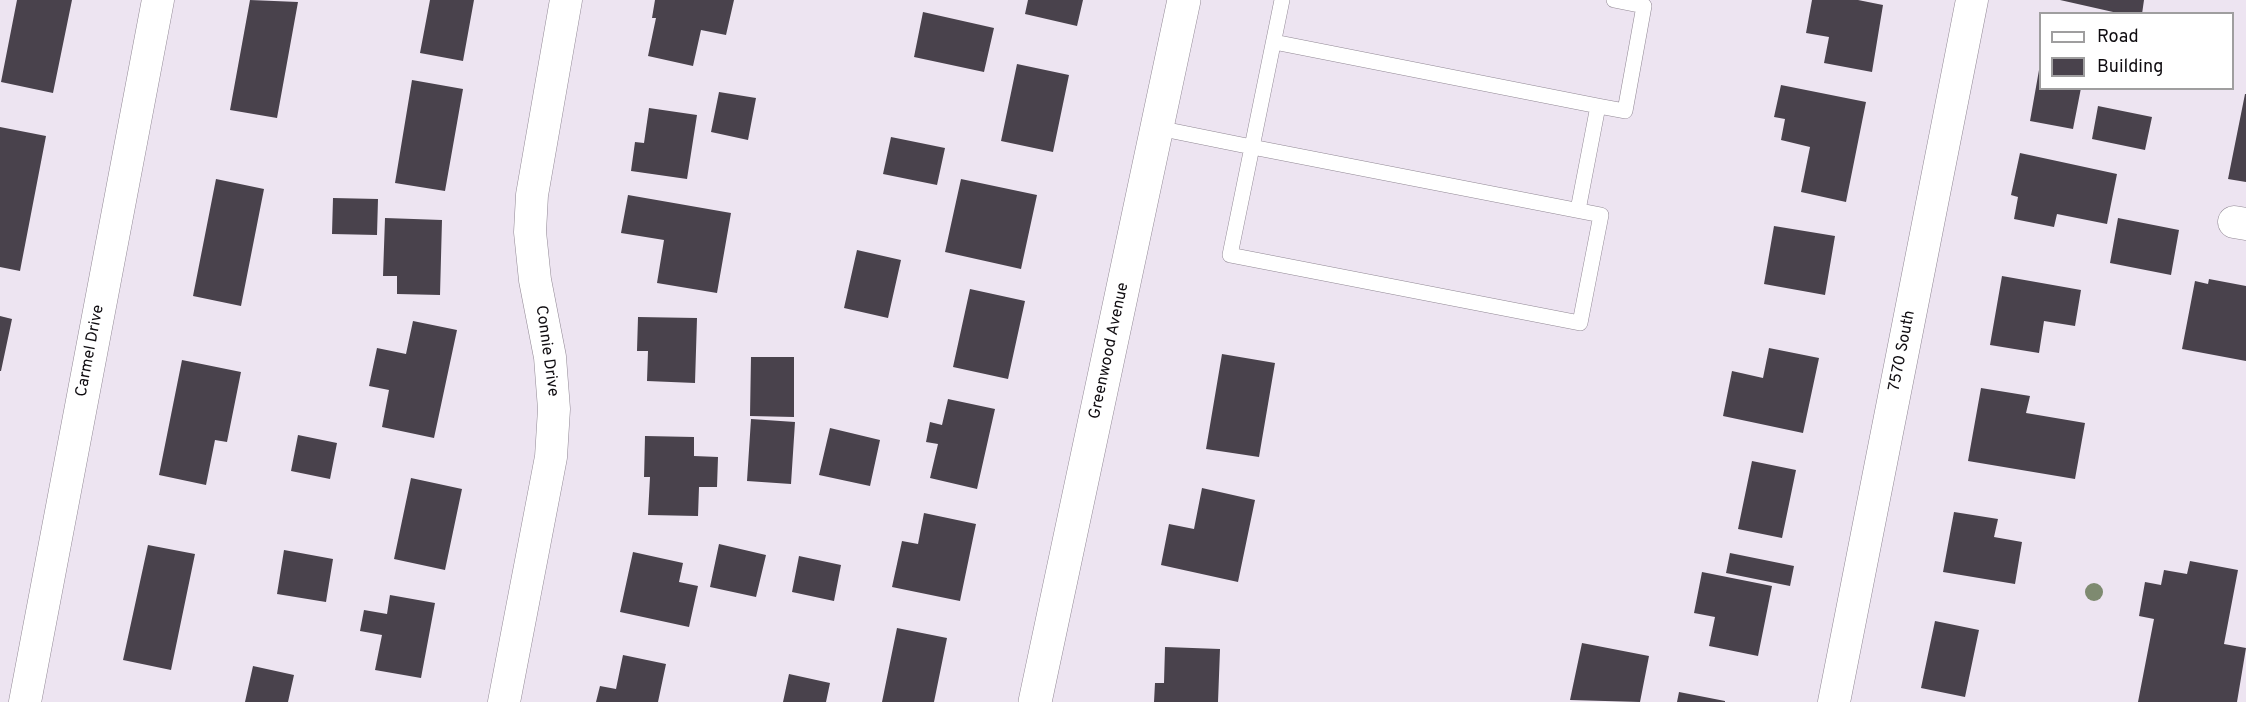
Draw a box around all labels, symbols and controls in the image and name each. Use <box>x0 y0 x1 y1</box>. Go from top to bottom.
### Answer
legend <box>2039 12 2234 90</box>
text: Road <box>2097 26 2139 49</box>
text: Building <box>2097 56 2163 79</box>
street label: Greenwood Avenue <box>1086 281 1134 421</box>
street label: Carmel Drive <box>73 303 109 399</box>
street label: Connie Drive <box>530 304 562 398</box>
street label: 7570 South <box>1886 309 1920 393</box>

